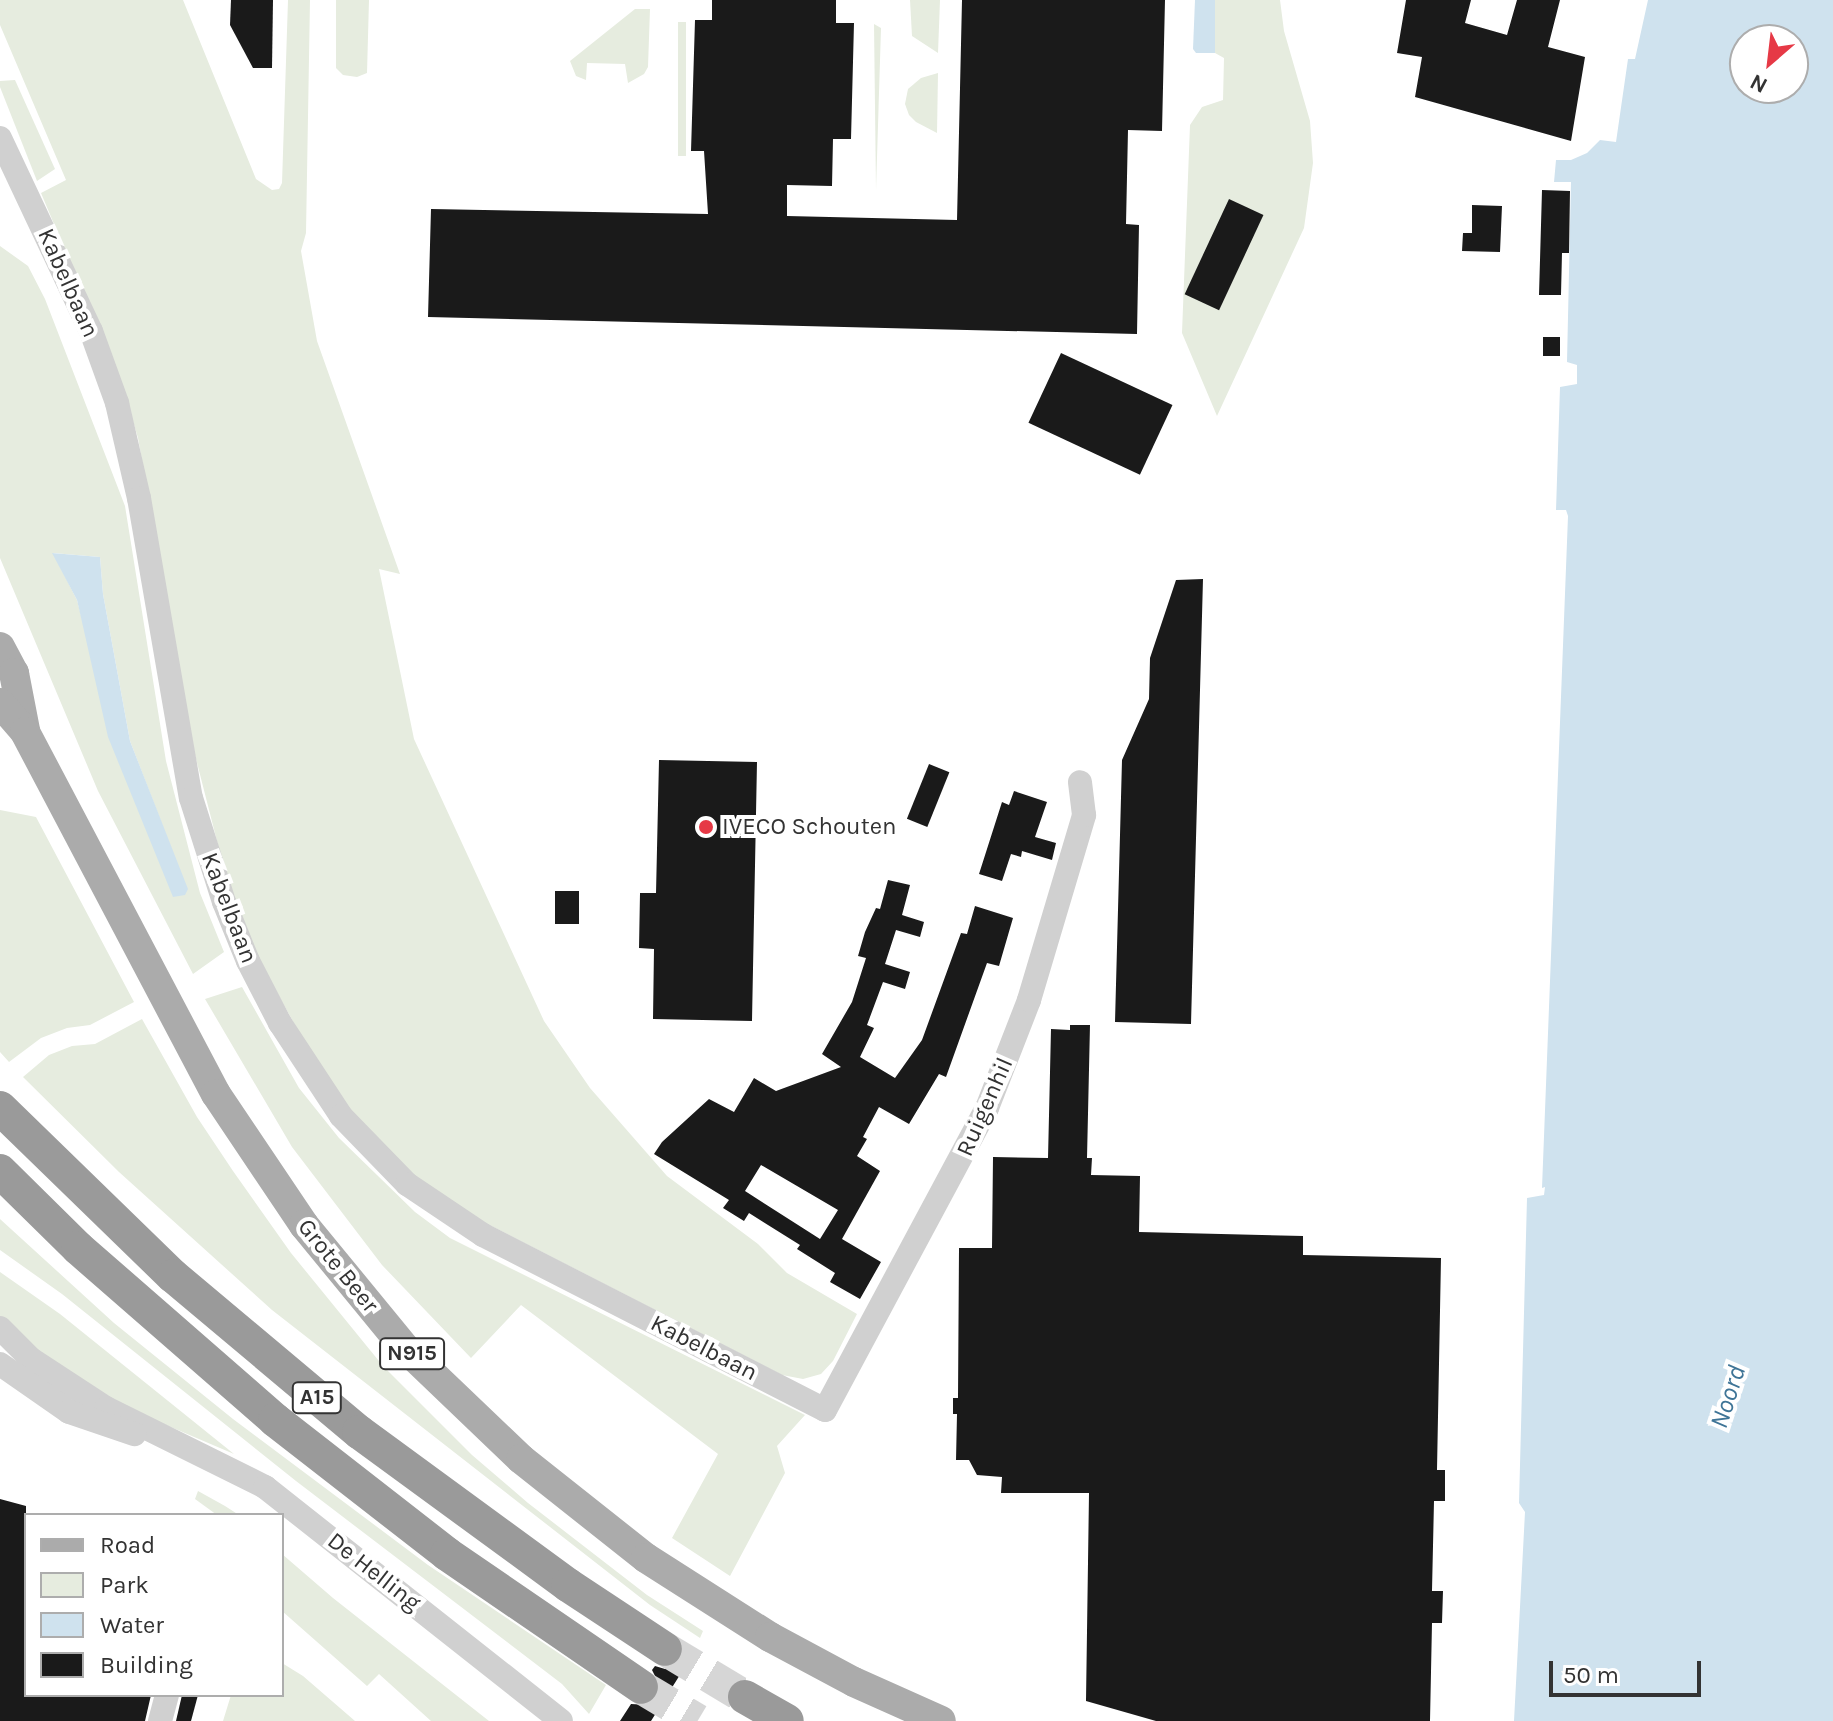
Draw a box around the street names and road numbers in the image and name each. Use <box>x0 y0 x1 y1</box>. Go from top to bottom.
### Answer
street label: Kabelbaan <box>31 224 105 342</box>
street label: Kabelbaan <box>195 849 263 967</box>
street label: Ruigenhil <box>950 1053 1020 1161</box>
street label: Grote Beer <box>291 1213 385 1319</box>
street label: Kabelbaan <box>646 1309 762 1387</box>
road number: N915 <box>378 1336 446 1372</box>
road number: A15 <box>291 1380 343 1416</box>
street label: De Helling <box>321 1527 427 1617</box>

